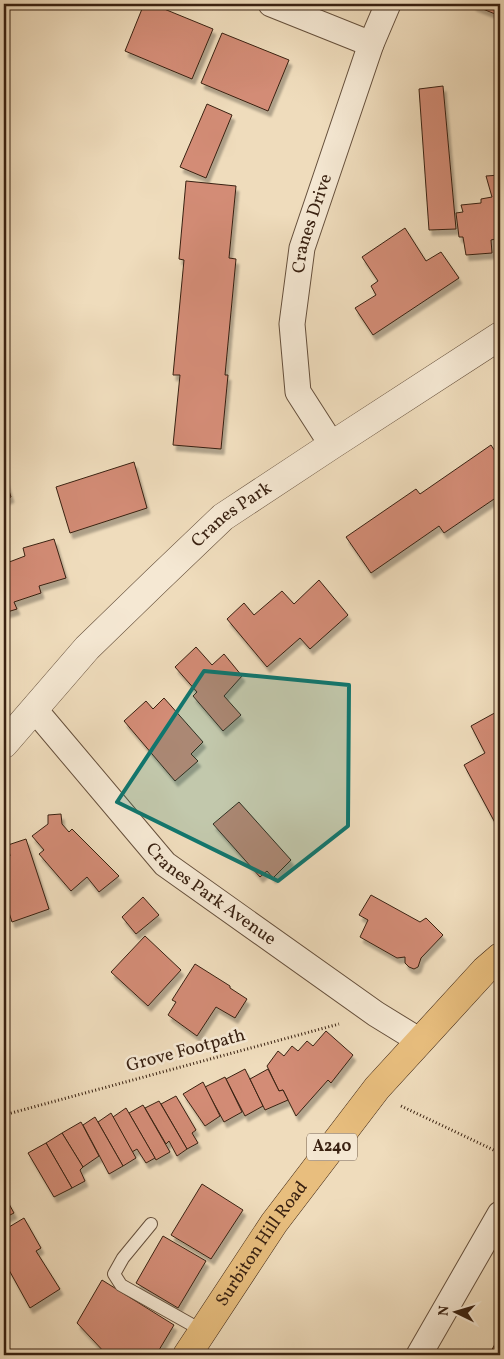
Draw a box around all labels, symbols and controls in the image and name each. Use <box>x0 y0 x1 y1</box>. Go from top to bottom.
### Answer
street label: Cranes Drive <box>286 171 339 275</box>
street label: Cranes Park <box>186 476 277 553</box>
street label: Cranes Park Avenue <box>140 837 281 952</box>
street label: Grove Footpath <box>124 1023 249 1079</box>
road number: A240 <box>307 1134 357 1160</box>
street label: Surbiton Hill Road <box>210 1176 314 1311</box>
north arrow <box>432 1286 482 1336</box>
text: N <box>435 1305 454 1317</box>

